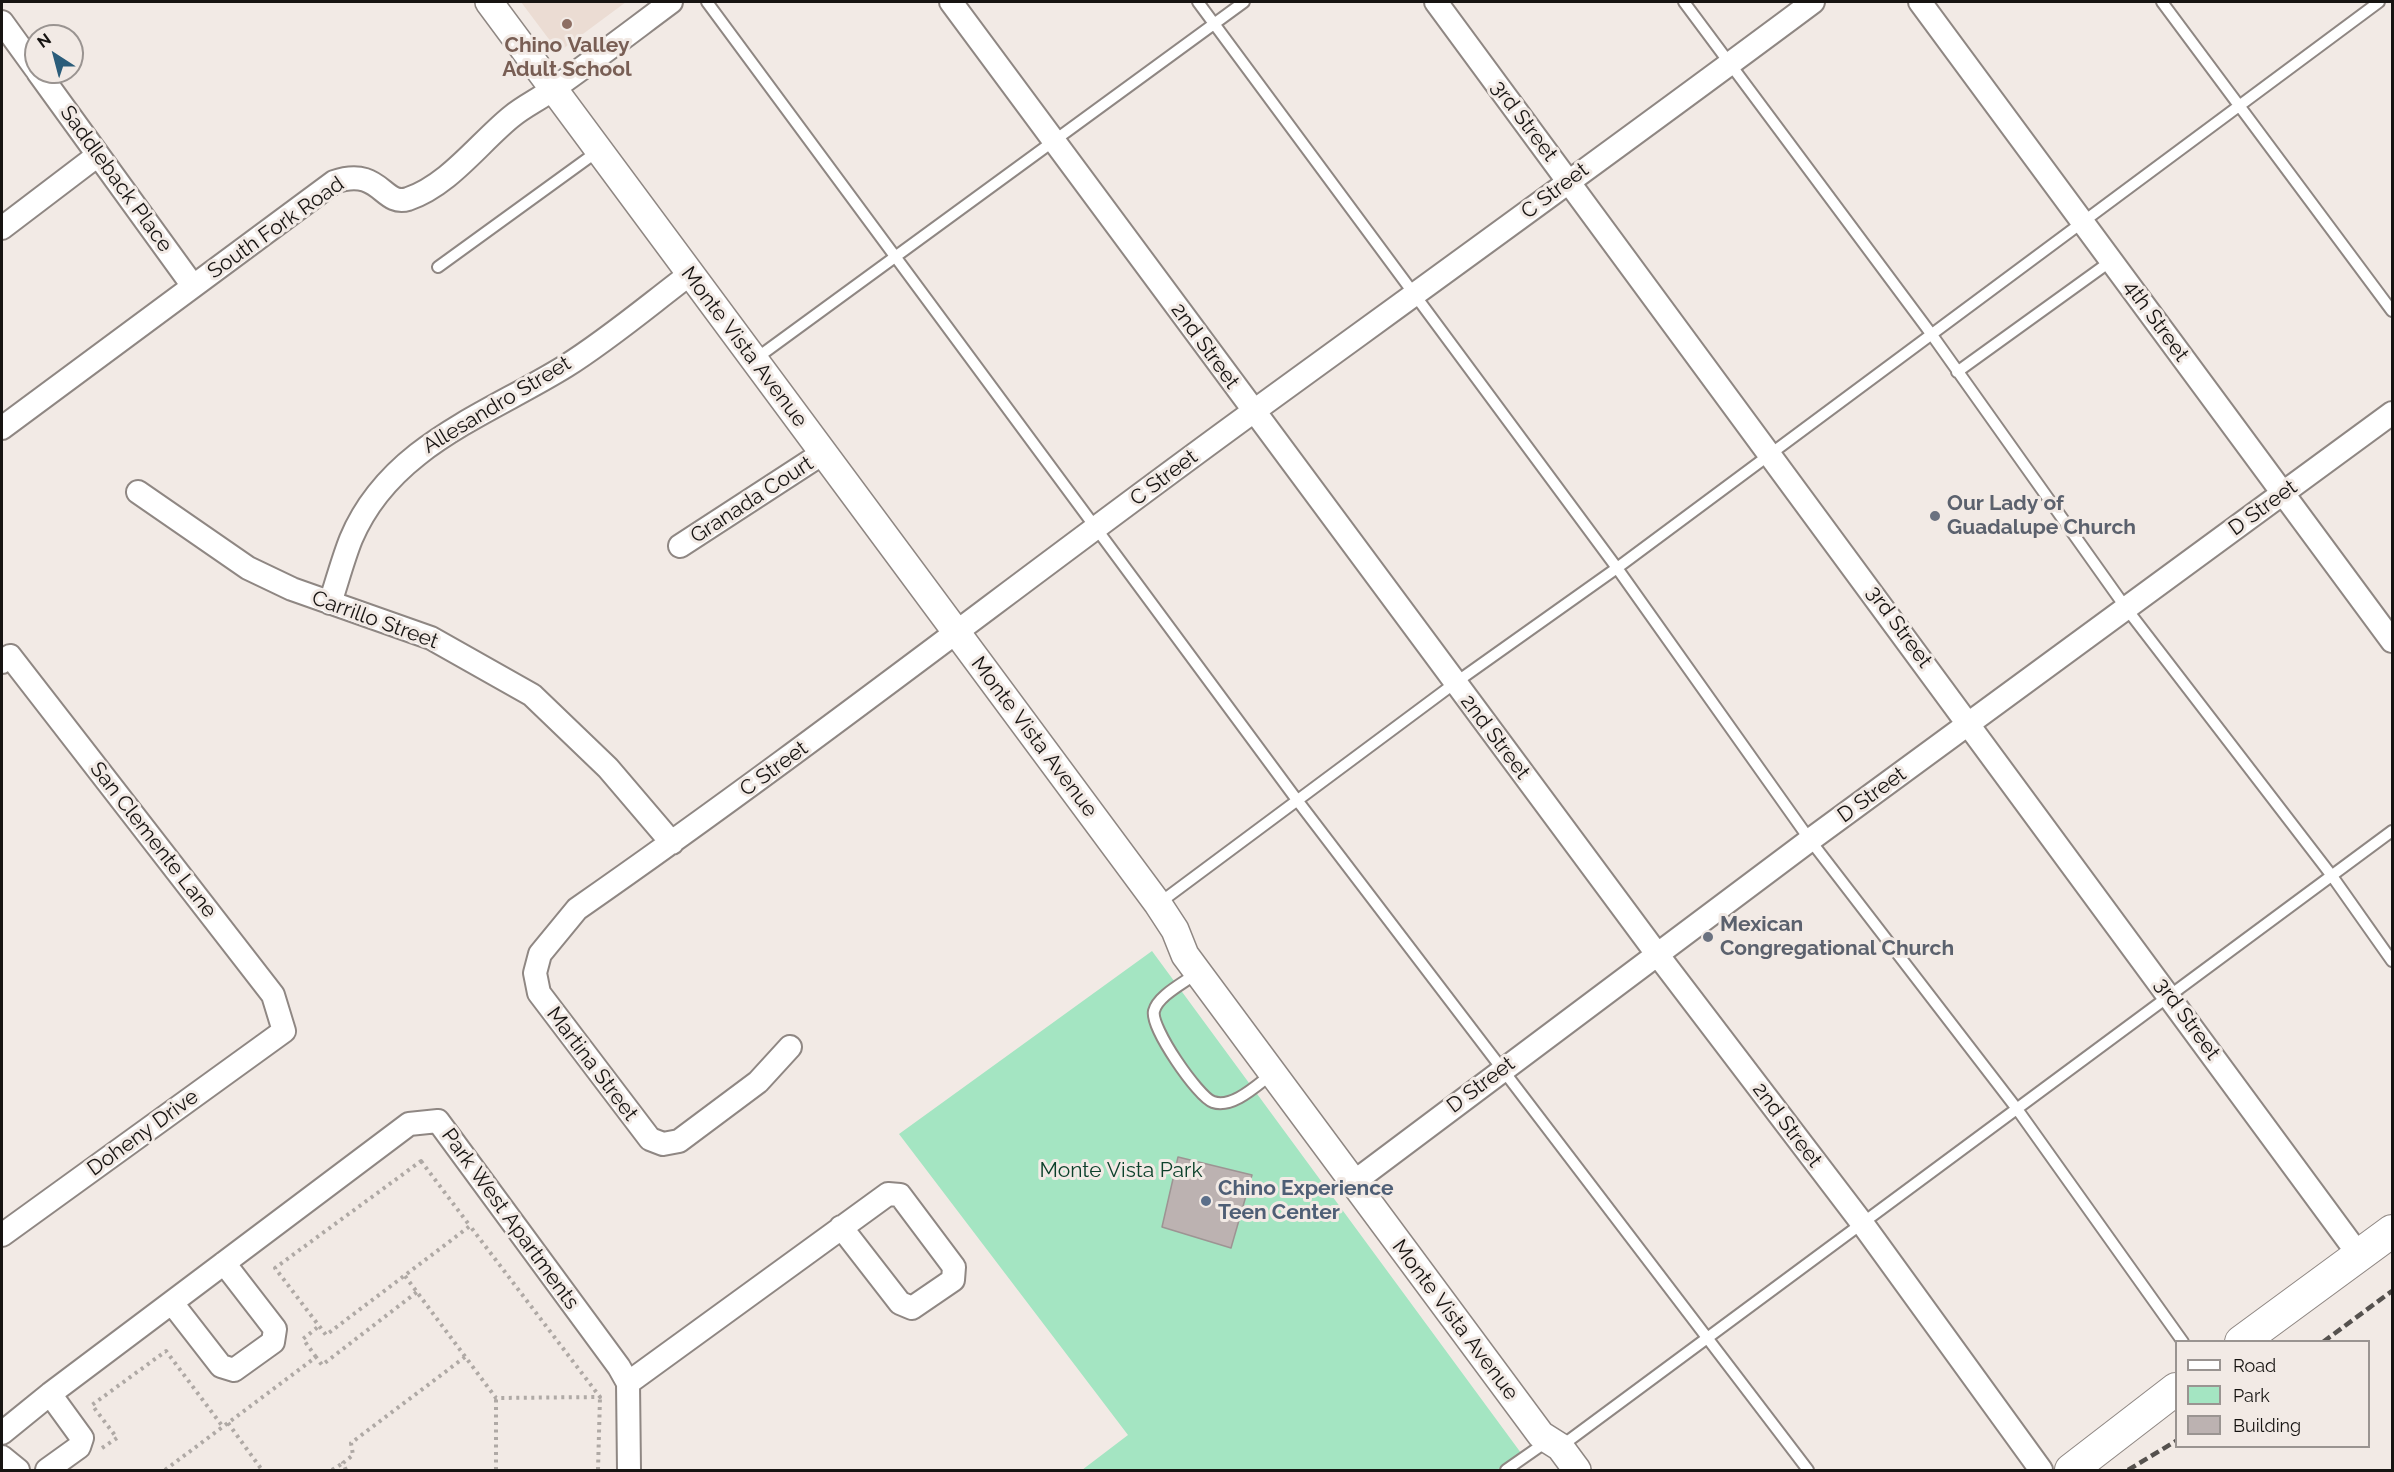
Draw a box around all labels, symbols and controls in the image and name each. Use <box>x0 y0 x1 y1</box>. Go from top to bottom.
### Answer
marker: Chino Valley Adult School <box>560 17 574 31</box>
north arrow <box>24 24 84 84</box>
text: N <box>34 29 55 52</box>
place label: Chino Valley Adult School <box>502 33 632 83</box>
street label: 3rd Street <box>1485 76 1563 166</box>
street label: Saddleback Place <box>54 101 178 257</box>
street label: C Street <box>1516 157 1594 225</box>
street label: South Fork Road <box>203 172 349 284</box>
street label: Monte Vista Avenue <box>676 262 812 432</box>
street label: 4th Street <box>2118 275 2194 367</box>
street label: 2nd Street <box>1165 298 1245 394</box>
street label: Allesandro Street <box>419 351 575 459</box>
street label: C Street <box>1125 444 1203 512</box>
street label: Granada Court <box>686 451 818 549</box>
street label: D Street <box>2224 475 2302 541</box>
place label: Our Lady of Guadalupe Church <box>1947 491 2136 541</box>
marker: Our Lady of Guadalupe Church <box>1928 509 1942 523</box>
street label: 3rd Street <box>1861 581 1937 673</box>
street label: Carrillo Street <box>308 585 442 655</box>
street label: Monte Vista Avenue <box>966 652 1102 822</box>
street label: 2nd Street <box>1455 690 1535 784</box>
street label: C Street <box>735 736 813 802</box>
street label: San Clemente Lane <box>84 757 222 923</box>
street label: D Street <box>1833 762 1911 828</box>
place label: Mexican Congregational Church <box>1720 912 1954 962</box>
marker: Mexican Congregational Church <box>1701 930 1715 944</box>
street label: 3rd Street <box>2149 973 2225 1065</box>
street label: Martina Street <box>541 1002 643 1126</box>
street label: D Street <box>1442 1051 1520 1119</box>
street label: 2nd Street <box>1747 1078 1827 1172</box>
street label: Doheny Drive <box>83 1084 203 1182</box>
street label: Park West Apartments <box>436 1124 584 1314</box>
park label: Monte Vista Park <box>1039 1158 1203 1184</box>
place label: Chino Experience Teen Center <box>1218 1176 1394 1226</box>
marker: Chino Experience Teen Center <box>1199 1194 1213 1208</box>
street label: Monte Vista Avenue <box>1387 1235 1523 1405</box>
legend <box>2175 1340 2370 1448</box>
text: Road <box>2233 1355 2276 1376</box>
text: Park <box>2233 1385 2270 1406</box>
text: Building <box>2233 1415 2301 1436</box>

